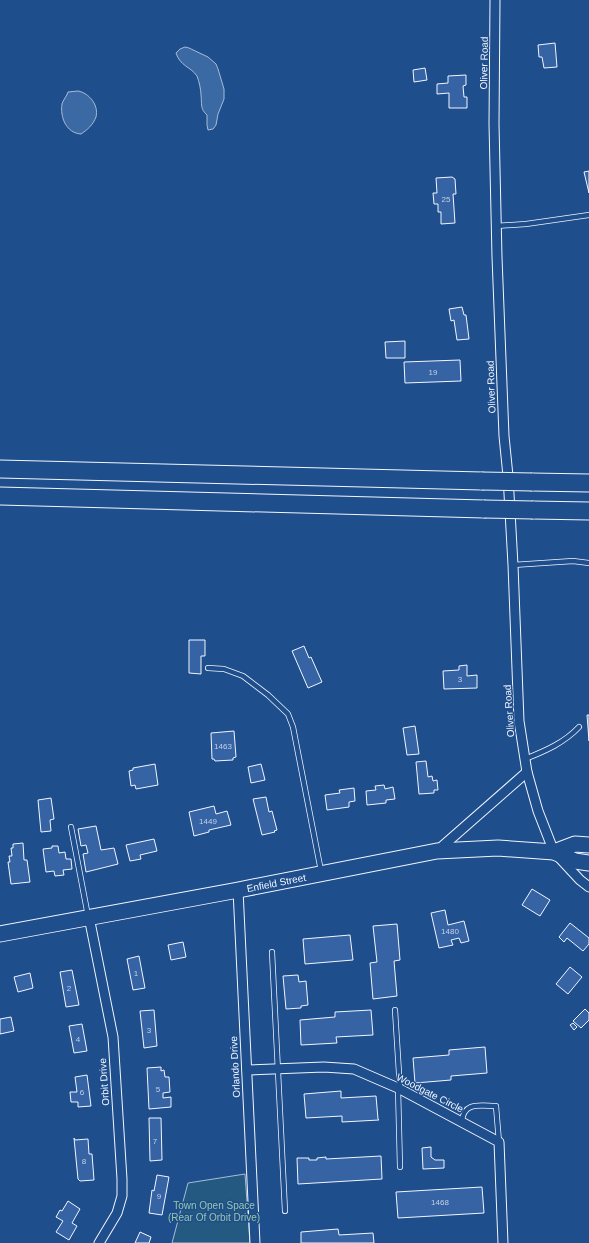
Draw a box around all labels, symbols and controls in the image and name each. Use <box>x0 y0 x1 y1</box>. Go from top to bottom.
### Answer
street label: Oliver Road <box>478 37 490 89</box>
house number: 25 <box>442 195 451 204</box>
street label: Oliver Road <box>485 360 497 414</box>
house number: 19 <box>429 368 438 377</box>
house number: 3 <box>458 675 463 684</box>
street label: Oliver Road <box>502 684 516 738</box>
house number: 1463 <box>214 742 232 751</box>
house number: 1449 <box>199 817 217 826</box>
street label: Enfield Street <box>246 871 307 894</box>
house number: 1480 <box>441 927 459 936</box>
house number: 1 <box>134 969 139 978</box>
house number: 2 <box>67 984 72 993</box>
house number: 3 <box>147 1026 152 1035</box>
house number: 4 <box>76 1035 81 1044</box>
street label: Orlando Drive <box>228 1035 242 1098</box>
street label: Orbit Drive <box>97 1057 111 1106</box>
street label: Woodgate Circle <box>395 1071 466 1115</box>
house number: 5 <box>156 1085 161 1094</box>
house number: 6 <box>80 1088 85 1097</box>
house number: 7 <box>153 1137 158 1146</box>
house number: 8 <box>82 1157 87 1166</box>
house number: 9 <box>157 1192 162 1201</box>
house number: 1468 <box>431 1198 449 1207</box>
park label: Town Open Space (Rear Of Orbit Drive) <box>168 1200 260 1223</box>

